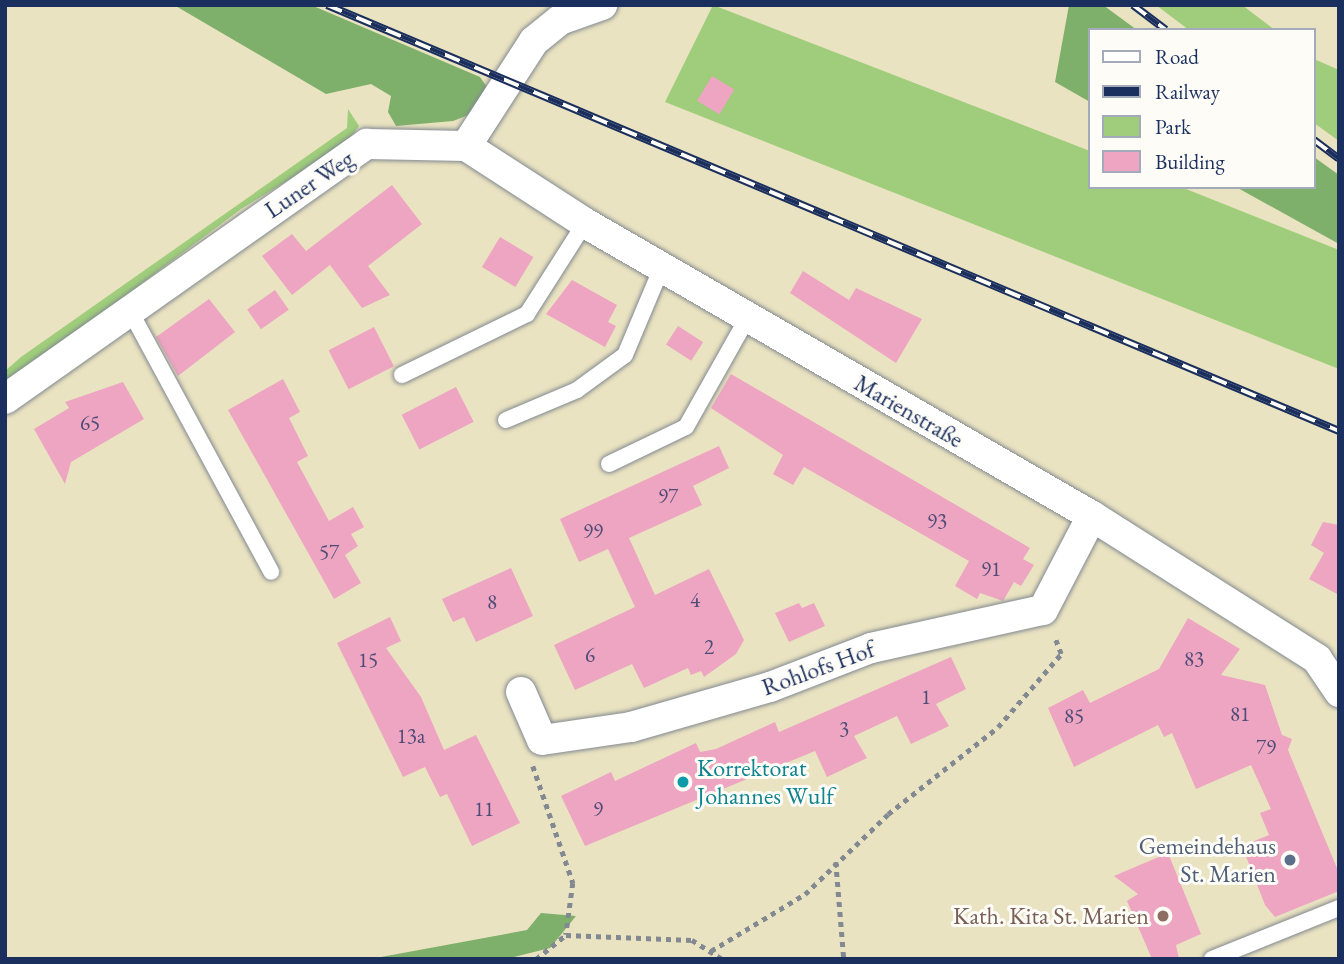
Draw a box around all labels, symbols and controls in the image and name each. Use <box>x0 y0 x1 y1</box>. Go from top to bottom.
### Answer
legend <box>1088 28 1316 189</box>
text: Road <box>1155 43 1199 70</box>
text: Railway <box>1155 78 1220 105</box>
text: Park <box>1155 113 1191 140</box>
street label: Luner Weg <box>259 144 359 224</box>
text: Building <box>1155 148 1225 175</box>
street label: Marienstraße <box>849 368 969 454</box>
house number: 65 <box>80 410 100 436</box>
house number: 97 <box>658 483 678 509</box>
house number: 93 <box>927 508 947 534</box>
house number: 99 <box>583 518 603 544</box>
house number: 57 <box>319 539 339 565</box>
house number: 91 <box>981 556 1001 582</box>
house number: 4 <box>690 587 700 613</box>
house number: 8 <box>487 589 497 615</box>
house number: 2 <box>704 634 714 660</box>
street label: Rohlofs Hof <box>758 634 878 702</box>
house number: 6 <box>585 642 595 668</box>
house number: 83 <box>1184 646 1204 672</box>
house number: 15 <box>358 647 378 673</box>
house number: 1 <box>921 684 931 710</box>
house number: 81 <box>1230 701 1250 727</box>
house number: 85 <box>1064 703 1084 729</box>
house number: 3 <box>839 716 849 742</box>
house number: 13a <box>397 723 425 749</box>
house number: 79 <box>1256 734 1276 760</box>
place label: Korrektorat Johannes Wulf <box>697 754 834 810</box>
marker: Korrektorat Johannes Wulf <box>675 774 691 790</box>
house number: 11 <box>474 796 494 822</box>
house number: 9 <box>593 796 603 822</box>
place label: Gemeindehaus St. Marien <box>1139 832 1276 888</box>
marker: Gemeindehaus St. Marien <box>1282 852 1298 868</box>
place label: Kath. Kita St. Marien <box>953 902 1149 930</box>
marker: Kath. Kita St. Marien <box>1155 908 1171 924</box>

